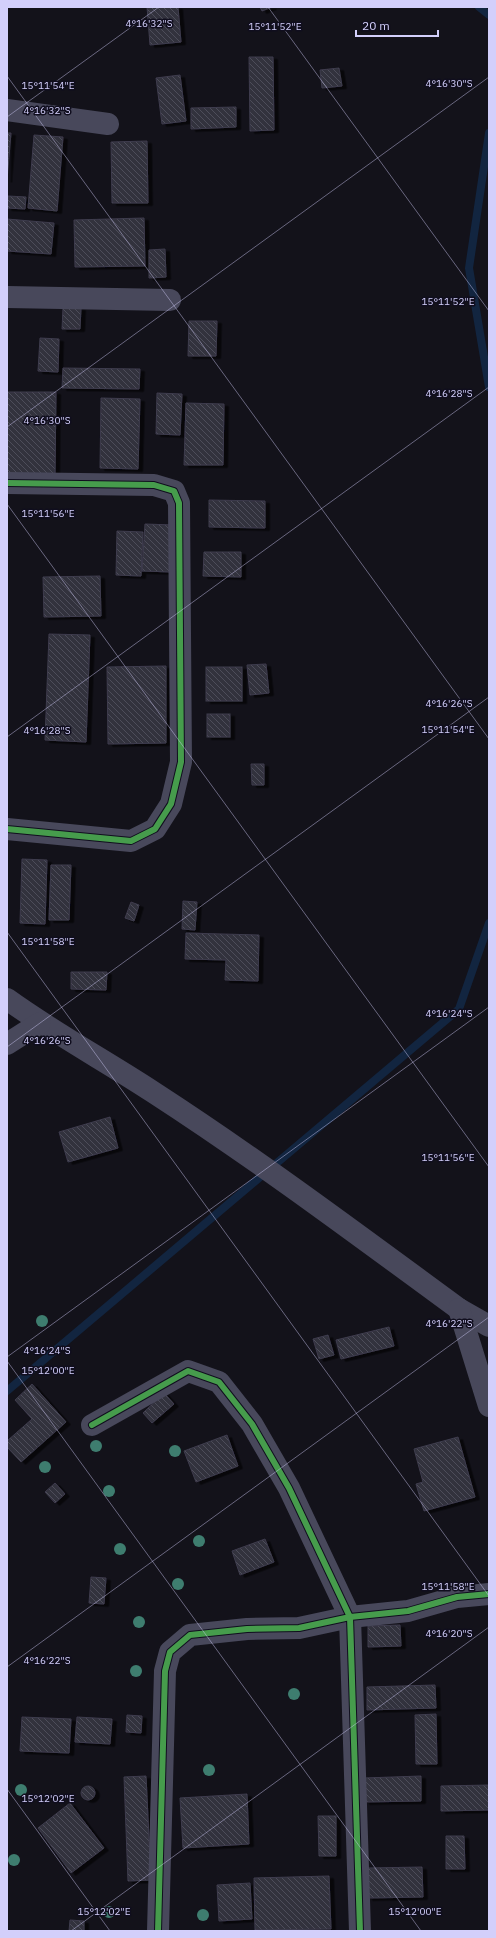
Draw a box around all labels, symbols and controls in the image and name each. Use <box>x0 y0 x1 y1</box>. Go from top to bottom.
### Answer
scale bar <box>356 12 438 38</box>
text: 4°16'32"S <box>125 17 173 30</box>
text: 20 m <box>362 18 390 33</box>
text: 15°11'52"E <box>248 20 302 33</box>
text: 4°16'30"S <box>425 77 473 90</box>
text: 15°11'54"E <box>21 79 75 92</box>
text: 4°16'32"S <box>23 104 71 117</box>
text: 15°11'52"E <box>421 295 475 308</box>
text: 4°16'28"S <box>425 387 473 400</box>
text: 4°16'30"S <box>23 414 71 427</box>
text: 15°11'56"E <box>21 507 75 520</box>
text: 4°16'26"S <box>425 697 473 710</box>
text: 15°11'54"E <box>421 723 475 736</box>
text: 4°16'28"S <box>23 724 71 737</box>
text: 15°11'58"E <box>21 935 75 948</box>
text: 4°16'24"S <box>425 1007 473 1020</box>
text: 4°16'26"S <box>23 1034 71 1047</box>
text: 15°11'56"E <box>421 1151 475 1164</box>
text: 4°16'22"S <box>425 1317 473 1330</box>
text: 4°16'24"S <box>23 1344 71 1357</box>
text: 15°12'00"E <box>21 1364 75 1377</box>
text: 15°11'58"E <box>421 1580 475 1593</box>
text: 4°16'20"S <box>425 1627 473 1640</box>
text: 4°16'22"S <box>23 1654 71 1667</box>
text: 15°12'02"E <box>21 1792 75 1805</box>
text: 15°12'02"E <box>77 1905 131 1918</box>
text: 15°12'00"E <box>388 1905 442 1918</box>

